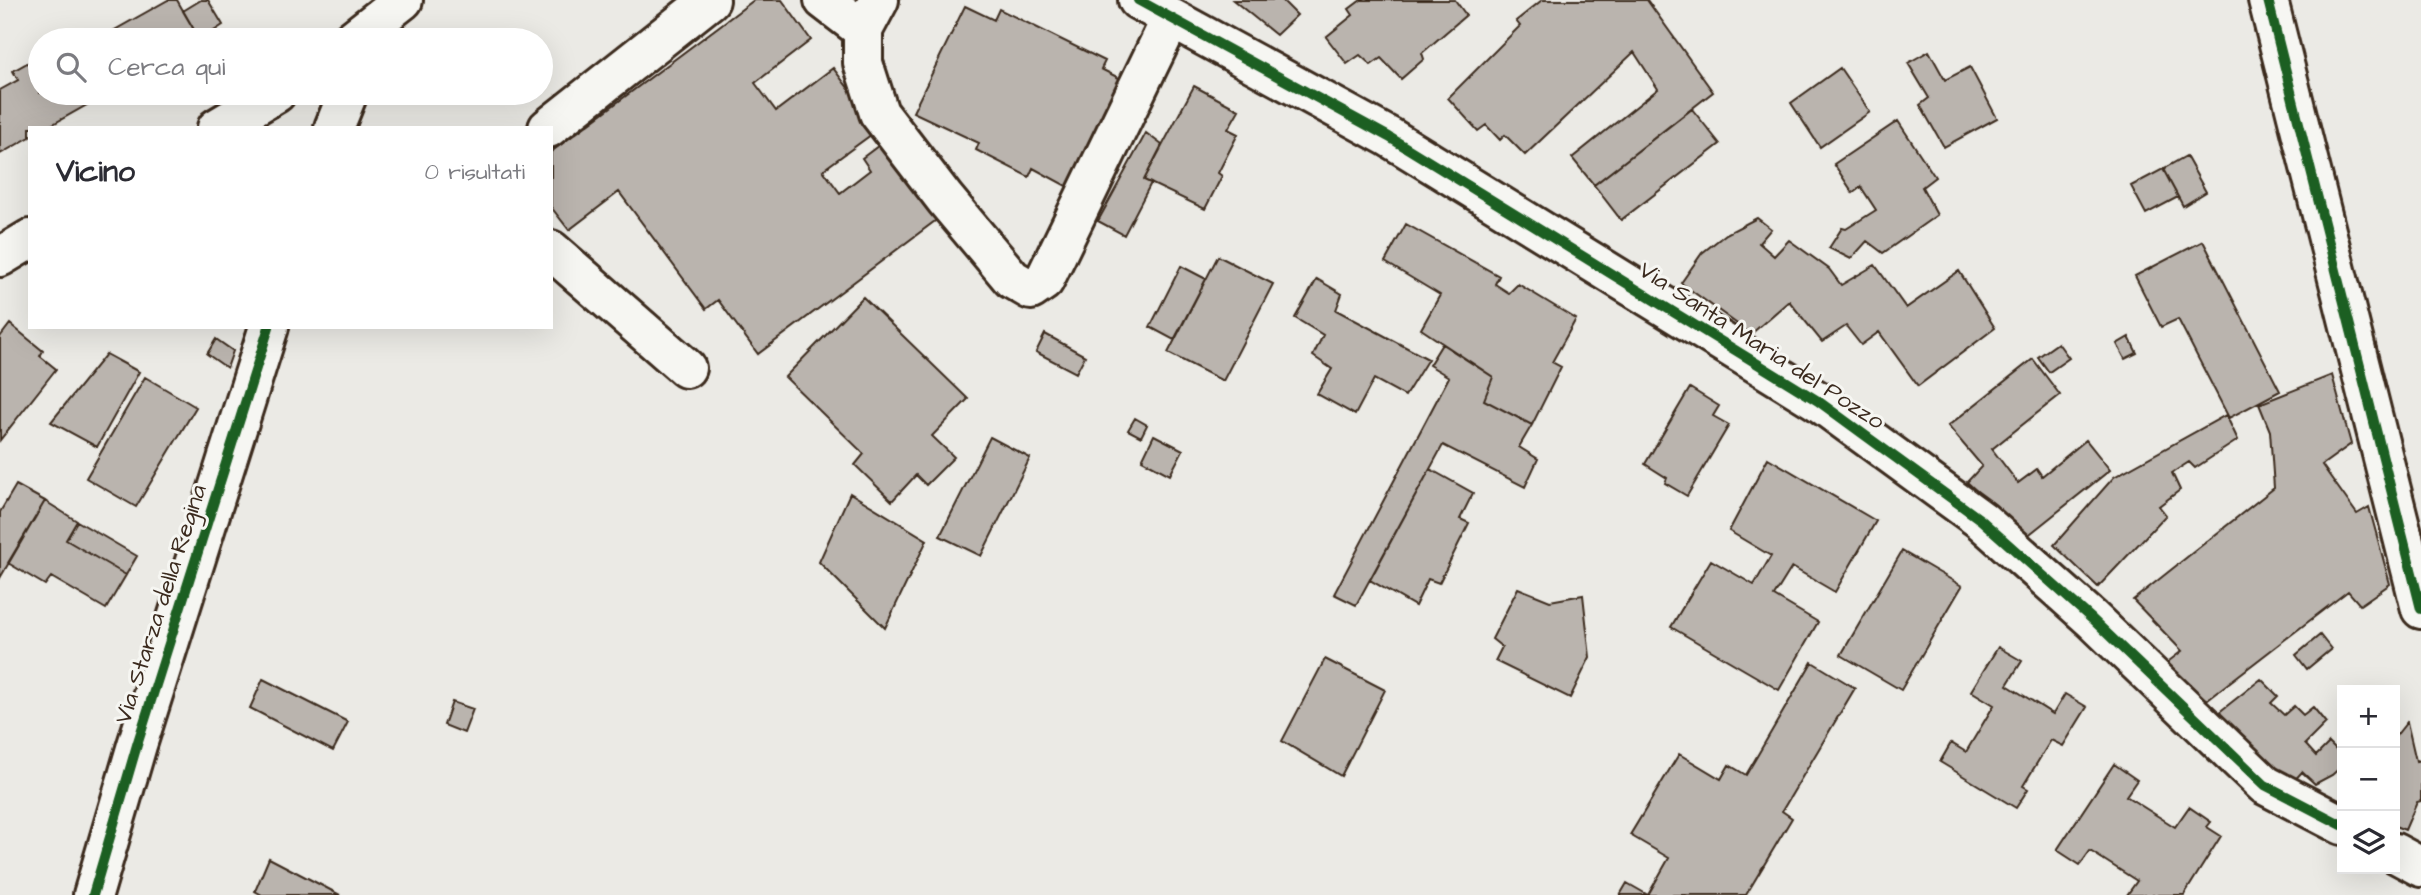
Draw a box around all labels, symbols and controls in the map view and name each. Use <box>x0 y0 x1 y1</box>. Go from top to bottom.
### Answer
search box <box>28 28 553 105</box>
icon: search <box>52 48 90 86</box>
text: Cerca qui <box>108 49 225 85</box>
text: Vicino <box>56 151 135 193</box>
text: 0 risultati <box>424 156 525 188</box>
street label: Via Santa Maria del Pozzo <box>1632 253 1892 439</box>
street label: Via Starza della Regina <box>106 480 217 729</box>
map controls <box>2337 685 2400 874</box>
button: + <box>2337 685 2400 748</box>
button: − <box>2337 748 2400 811</box>
button: layers <box>2337 811 2400 874</box>

